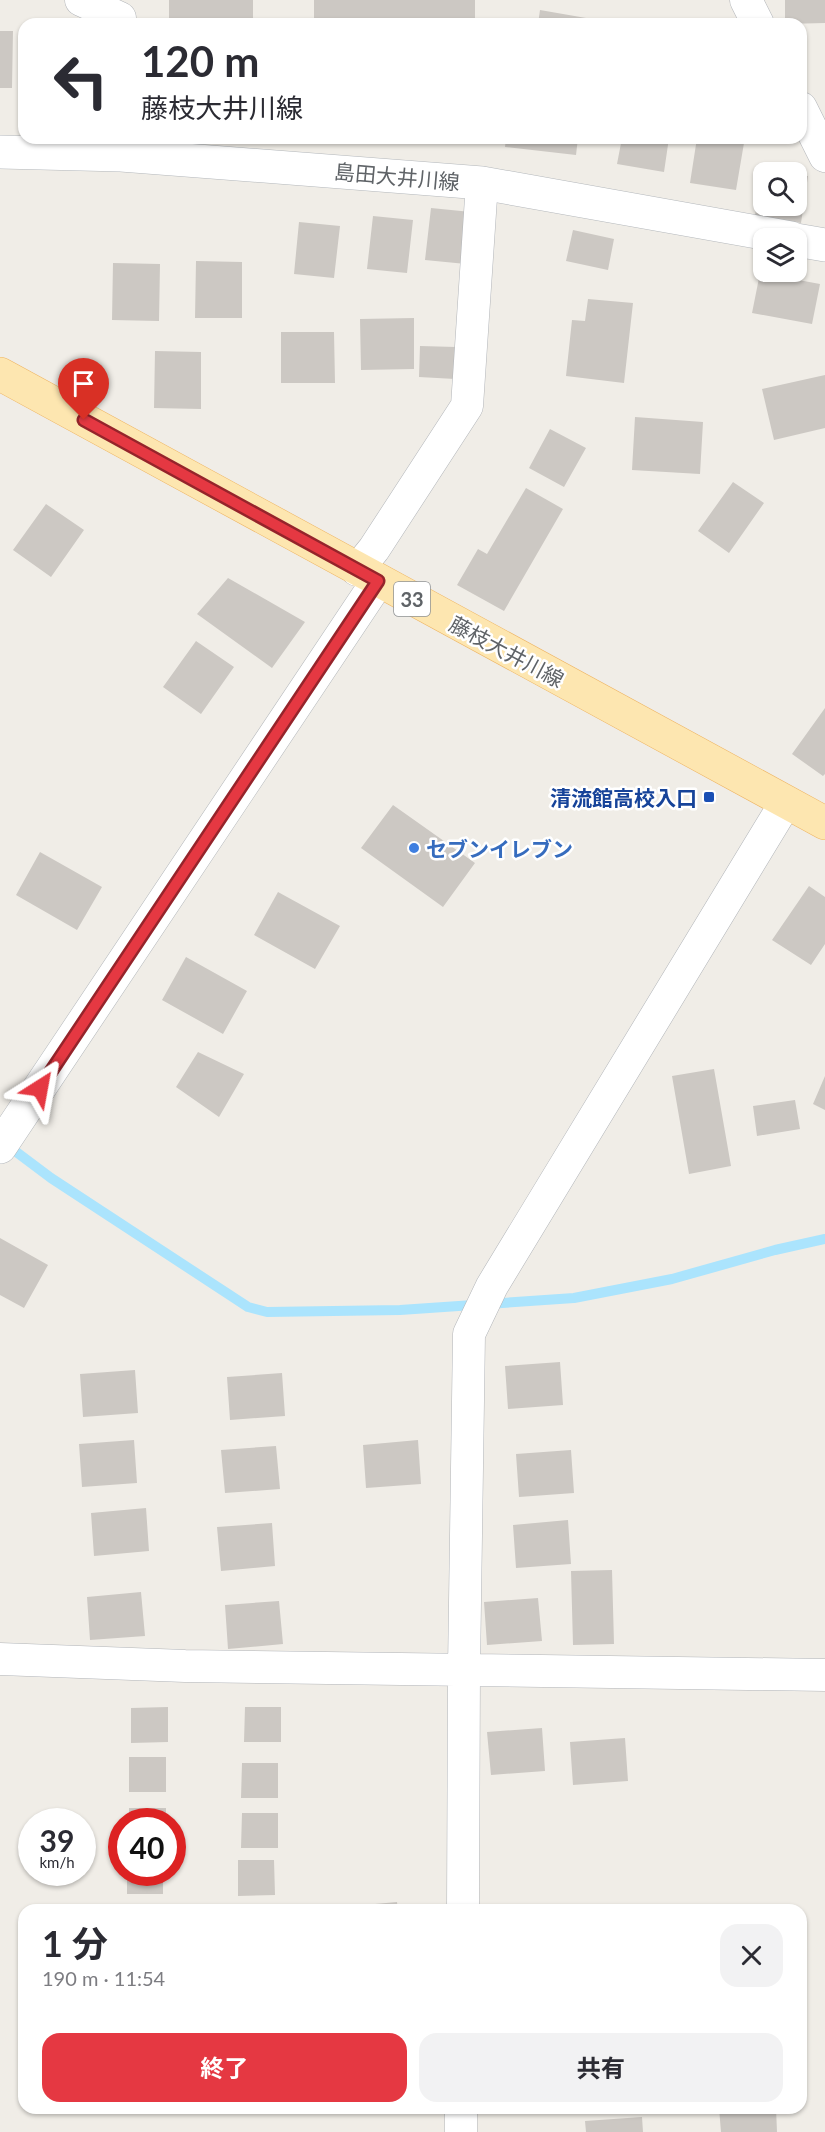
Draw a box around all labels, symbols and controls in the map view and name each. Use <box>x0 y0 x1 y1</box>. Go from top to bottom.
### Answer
text: 120 m <box>141 36 259 86</box>
icon: left <box>42 42 120 120</box>
text: 藤枝大井川線 <box>141 91 303 124</box>
street label: 島田大井川線 <box>333 158 461 194</box>
map controls <box>753 162 807 282</box>
button: search <box>753 162 807 216</box>
button: layers <box>753 228 807 282</box>
pin <box>58 358 109 420</box>
icon: arrive <box>67 367 100 400</box>
road number: 33 <box>394 582 430 616</box>
street label: 藤枝大井川線 <box>446 610 568 692</box>
place label: 清流館高校入口 <box>550 785 697 810</box>
marker: 清流館高校入口 <box>702 790 716 804</box>
place label: セブンイレブン <box>426 836 573 861</box>
marker: セブンイレブン <box>407 841 421 855</box>
position arrow <box>8 1056 72 1120</box>
speed limit sign: 40 <box>108 1808 186 1886</box>
text: 39 <box>40 1822 74 1858</box>
text: km/h <box>39 1853 75 1871</box>
text: 1 分 <box>42 1921 108 1965</box>
button: close <box>720 1924 783 1987</box>
text: 190 m · 11:54 <box>42 1966 165 1990</box>
button: 終了 <box>42 2033 407 2102</box>
button: 共有 <box>419 2033 783 2102</box>

